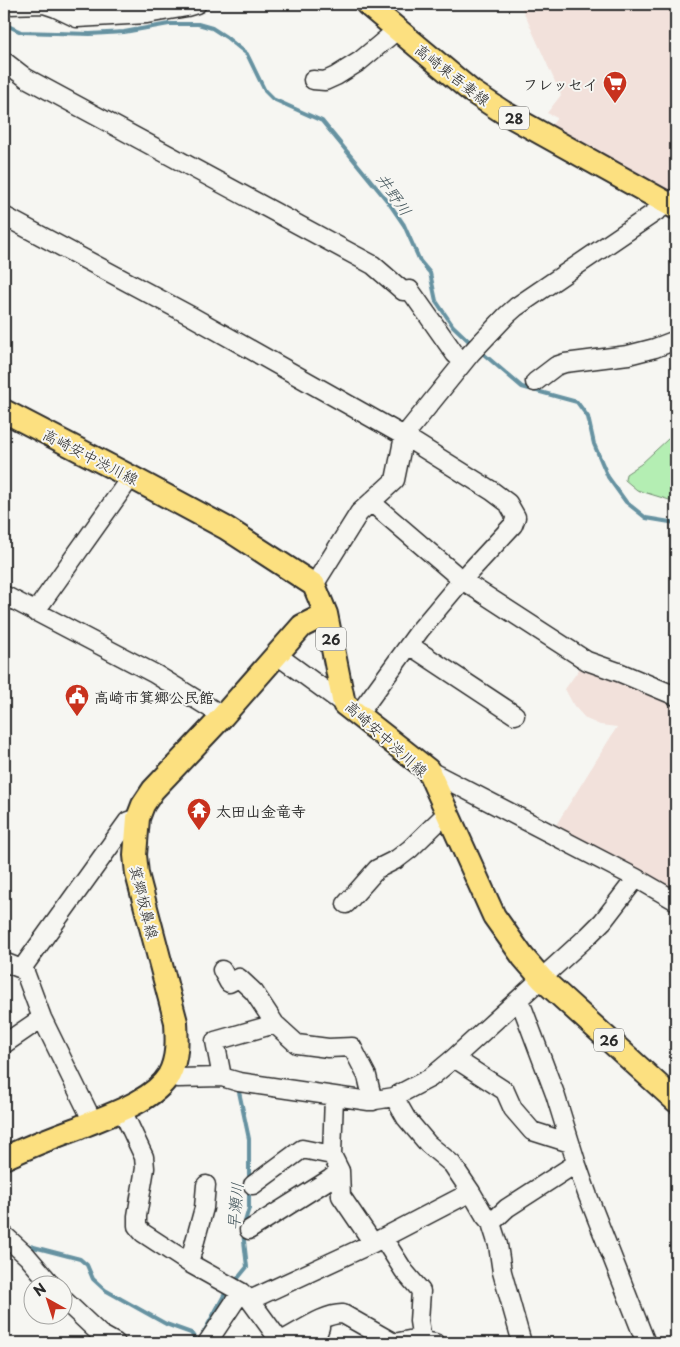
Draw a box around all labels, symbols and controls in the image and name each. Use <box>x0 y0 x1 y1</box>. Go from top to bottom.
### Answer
street label: 高崎東吾妻線 <box>410 37 496 111</box>
supermarket icon: フレッセイ <box>602 70 628 104</box>
place label: フレッセイ <box>523 72 598 95</box>
road number: 28 <box>499 106 529 130</box>
water label: 井野川 <box>371 167 419 221</box>
street label: 高崎安中渋川線 <box>39 422 143 490</box>
road number: 26 <box>316 628 346 650</box>
public building icon: 高崎市箕郷公民館 <box>64 683 90 717</box>
place label: 高崎市箕郷公民館 <box>94 685 214 708</box>
street label: 高崎安中渋川線 <box>340 694 434 782</box>
temple icon: 太田山金竜寺 <box>186 797 212 831</box>
place label: 太田山金竜寺 <box>216 799 306 822</box>
street label: 箕郷板鼻線 <box>125 863 165 941</box>
road number: 26 <box>594 1028 624 1052</box>
water label: 早瀬川 <box>220 1181 248 1231</box>
north arrow <box>22 1274 72 1324</box>
text: N <box>29 1278 50 1301</box>

